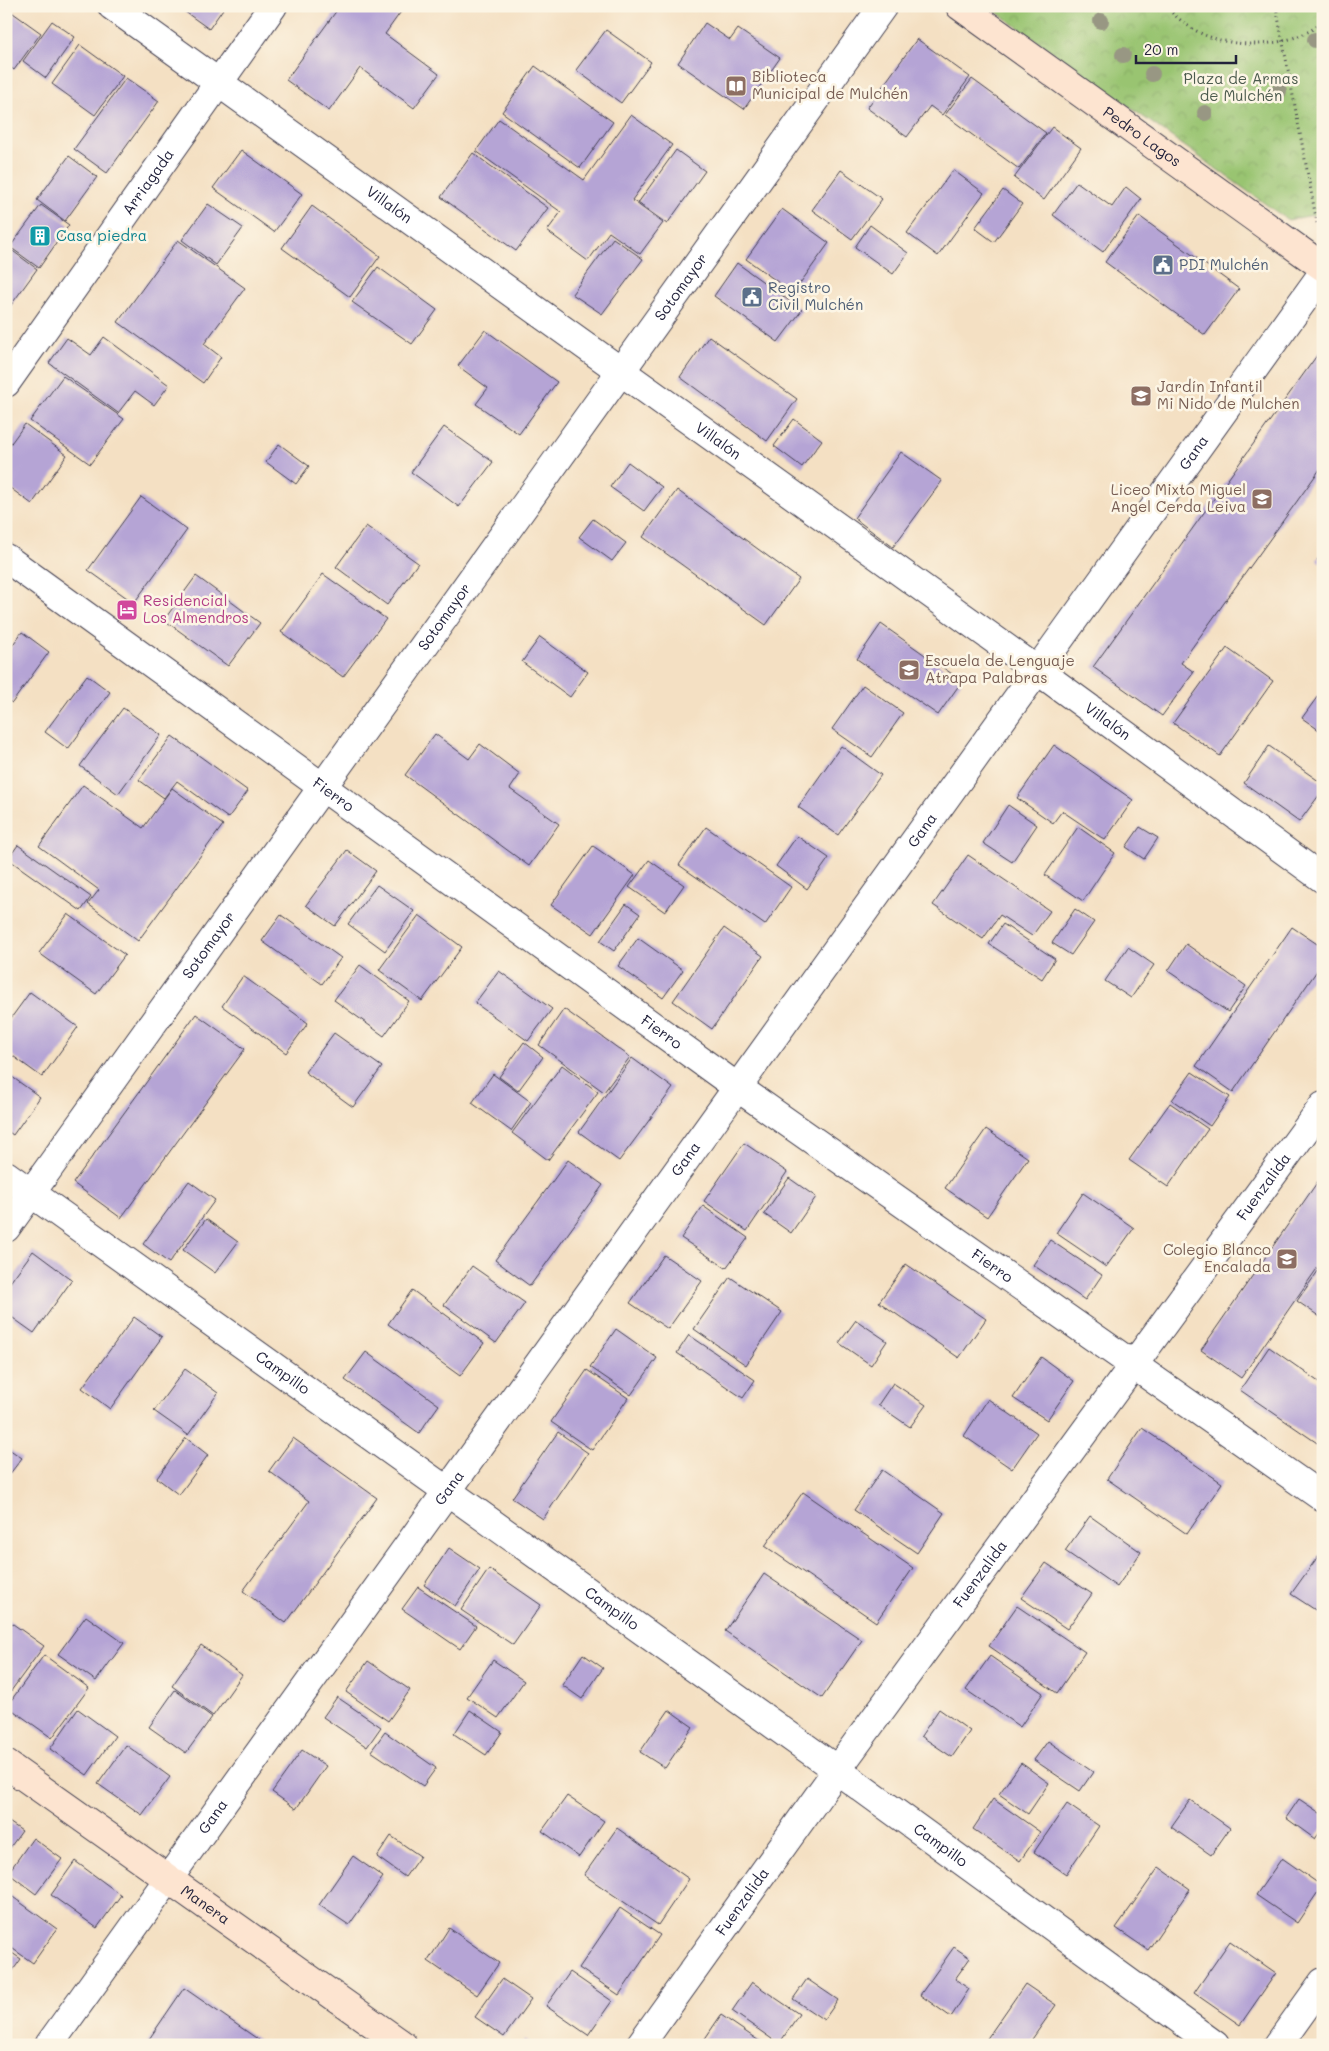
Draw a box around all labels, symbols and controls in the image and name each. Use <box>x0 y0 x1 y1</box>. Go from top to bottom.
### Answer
scale bar <box>1136 32 1236 64</box>
text: 20 m <box>1144 39 1178 59</box>
place label: Biblioteca Municipal de Mulchén <box>752 66 908 103</box>
park label: Plaza de Armas de Mulchén <box>1184 68 1298 105</box>
library icon: Biblioteca Municipal de Mulchén <box>724 74 748 98</box>
street label: Pedro Lagos <box>1100 101 1185 171</box>
street label: Arriagada <box>117 145 178 219</box>
street label: Villalón <box>363 181 417 227</box>
building icon: Casa piedra <box>28 224 52 248</box>
place label: Casa piedra <box>56 225 147 245</box>
street label: Sotomayor <box>649 249 711 324</box>
public building icon: PDI Mulchén <box>1151 253 1175 277</box>
place label: PDI Mulchén <box>1179 254 1269 274</box>
place label: Registro Civil Mulchén <box>768 277 863 314</box>
public building icon: Registro Civil Mulchén <box>740 285 764 309</box>
place label: Jardín Infantil Mi Nido de Mulchen <box>1157 376 1300 413</box>
school or university icon: Jardín Infantil Mi Nido de Mulchen <box>1129 384 1153 408</box>
street label: Villalón <box>692 417 746 464</box>
street label: Gana <box>1174 431 1212 474</box>
place label: Liceo Mixto Miguel Angel Cerda Leiva <box>1111 479 1246 516</box>
school or university icon: Liceo Mixto Miguel Angel Cerda Leiva <box>1250 487 1274 511</box>
street label: Sotomayor <box>413 579 475 654</box>
place label: Residencial Los Almendros <box>143 590 249 627</box>
hotel icon: Residencial Los Almendros <box>115 598 139 622</box>
place label: Escuela de Lenguaje Atrapa Palabras <box>925 650 1075 687</box>
school or university icon: Escuela de Lenguaje Atrapa Palabras <box>897 658 921 682</box>
street label: Villalón <box>1081 697 1135 744</box>
street label: Fierro <box>309 772 359 816</box>
street label: Gana <box>902 808 941 851</box>
street label: Sotomayor <box>177 907 239 982</box>
street label: Fierro <box>637 1010 687 1053</box>
street label: Gana <box>666 1137 704 1180</box>
street label: Fuenzalida <box>1232 1148 1294 1224</box>
place label: Colegio Blanco Encalada <box>1163 1239 1271 1276</box>
street label: Fierro <box>968 1244 1017 1287</box>
school or university icon: Colegio Blanco Encalada <box>1275 1247 1299 1271</box>
street label: Campillo <box>252 1346 314 1398</box>
street label: Gana <box>429 1466 468 1509</box>
street label: Fuenzalida <box>948 1536 1011 1611</box>
street label: Campillo <box>581 1582 644 1634</box>
street label: Gana <box>193 1795 231 1838</box>
street label: Campillo <box>910 1818 972 1871</box>
street label: Fuenzalida <box>711 1863 773 1939</box>
street label: Manera <box>177 1880 234 1928</box>

